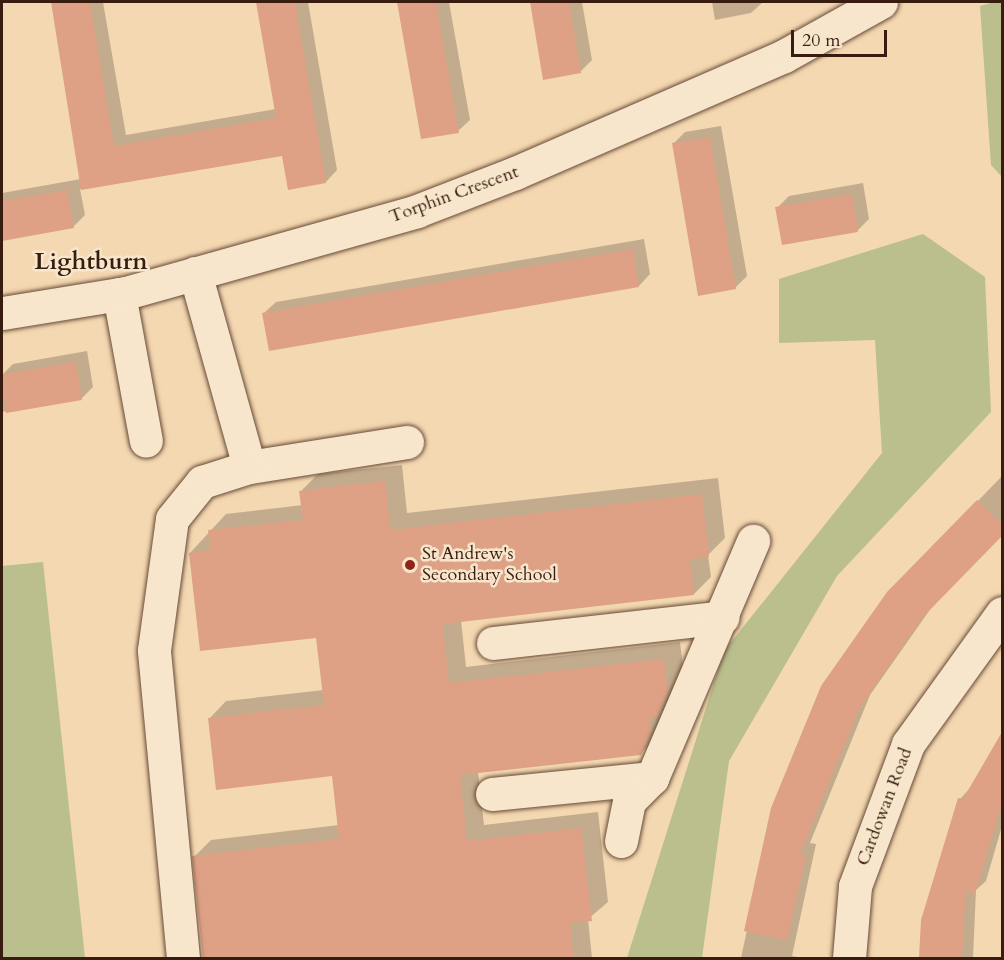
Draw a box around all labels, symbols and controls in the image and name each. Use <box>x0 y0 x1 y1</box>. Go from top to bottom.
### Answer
scale bar <box>794 18 890 56</box>
text: 20 m <box>802 28 841 53</box>
street label: Torphin Crescent <box>386 162 522 228</box>
district label: Lightburn <box>34 248 148 276</box>
place label: St Andrew's Secondary School <box>422 544 557 586</box>
marker: St Andrew's Secondary School <box>403 558 417 572</box>
street label: Cardowan Road <box>853 745 917 869</box>

